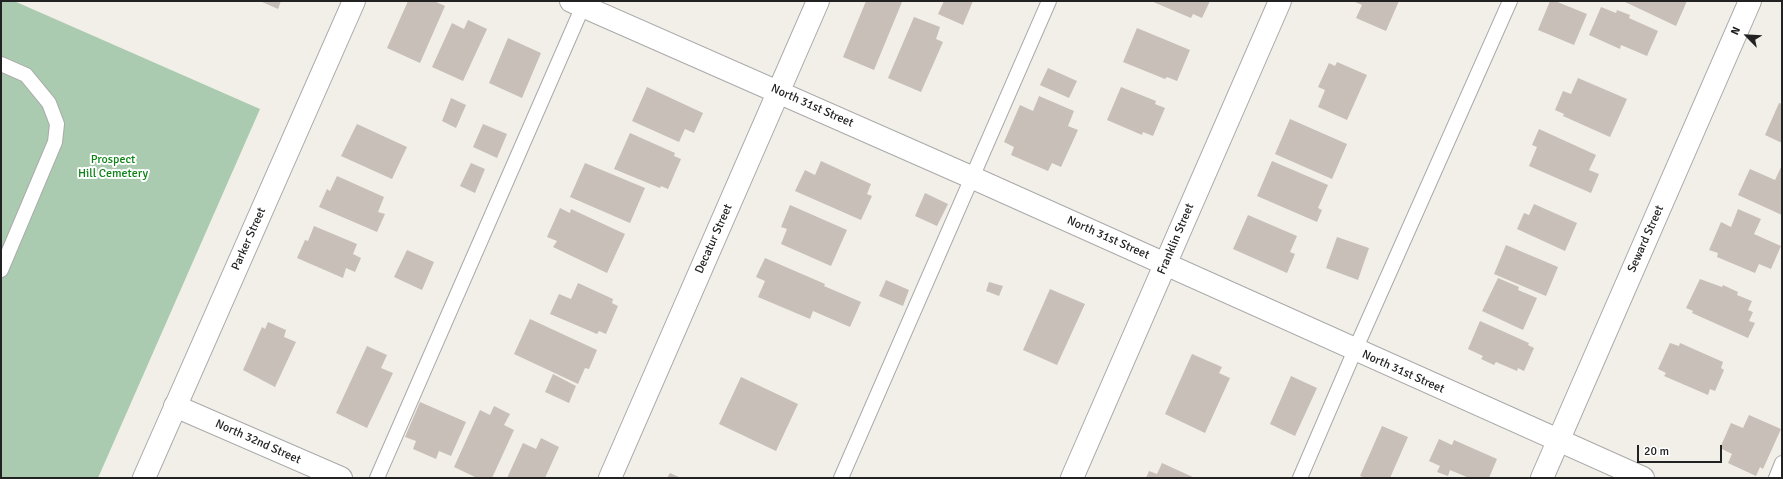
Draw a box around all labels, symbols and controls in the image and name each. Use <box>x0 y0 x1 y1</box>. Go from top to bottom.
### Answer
north arrow <box>1727 16 1767 56</box>
text: N <box>1728 25 1743 37</box>
street label: North 31st Street <box>769 81 855 131</box>
park label: Prospect Hill Cemetery <box>78 153 148 181</box>
street label: Franklin Street <box>1155 201 1197 277</box>
street label: Decatur Street <box>692 202 736 276</box>
street label: Seward Street <box>1625 203 1667 275</box>
street label: Parker Street <box>229 205 269 273</box>
street label: North 31st Street <box>1065 213 1151 263</box>
street label: North 31st Street <box>1360 347 1446 397</box>
street label: North 32nd Street <box>213 417 303 467</box>
scale bar <box>1639 437 1724 463</box>
text: 20 m <box>1644 444 1669 459</box>

